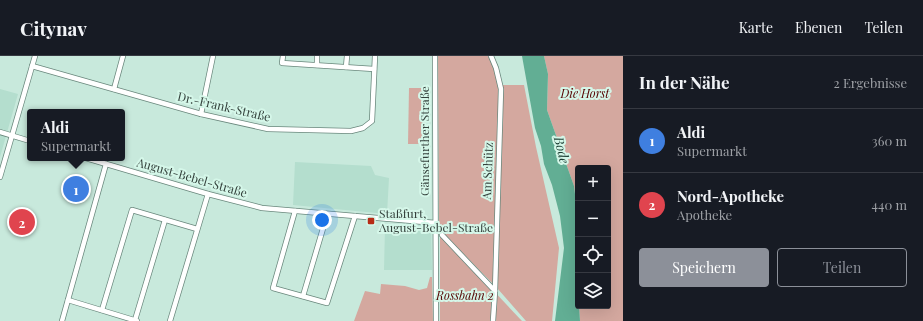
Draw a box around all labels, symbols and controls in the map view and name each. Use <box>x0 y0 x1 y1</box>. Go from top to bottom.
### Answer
text: Citynav <box>20 15 87 41</box>
text: Karte <box>739 18 773 37</box>
text: Ebenen <box>795 18 842 37</box>
text: Teilen <box>864 18 903 37</box>
text: In der Nähe <box>639 71 730 93</box>
text: 2 Ergebnisse <box>833 74 907 91</box>
park label: Die Horst <box>560 85 610 101</box>
street label: Gänsefurther Straße <box>416 86 432 196</box>
street label: Dr.-Frank-Straße <box>176 88 272 125</box>
popup <box>27 109 125 161</box>
text: Aldi <box>41 117 69 137</box>
text: Aldi <box>677 122 705 142</box>
text: 1 <box>650 132 654 149</box>
text: 360 m <box>872 132 907 149</box>
water label: Bode <box>551 134 574 166</box>
text: Supermarkt <box>41 137 111 154</box>
street label: Am Schütz <box>478 142 496 201</box>
text: Supermarkt <box>677 142 747 159</box>
street label: August-Bebel-Straße <box>134 153 249 200</box>
map controls <box>575 165 611 309</box>
button: + <box>575 165 611 201</box>
pin: 1 <box>63 174 89 204</box>
text: Nord-Apotheke <box>677 186 784 206</box>
text: 2 <box>649 196 655 213</box>
text: 440 m <box>872 196 907 213</box>
button: − <box>575 201 611 237</box>
place label: Staßfurt, August-Bebel-Straße <box>378 205 493 235</box>
text: Apotheke <box>677 206 732 223</box>
pin: 2 <box>9 207 35 237</box>
your location <box>312 210 332 230</box>
marker: Staßfurt, August-Bebel-Straße <box>366 216 376 226</box>
button: locate <box>575 237 611 273</box>
button: Speichern <box>639 248 769 287</box>
button: Teilen <box>777 248 907 287</box>
button: layers <box>575 273 611 309</box>
park label: Rossbahn 2 <box>435 287 494 303</box>

